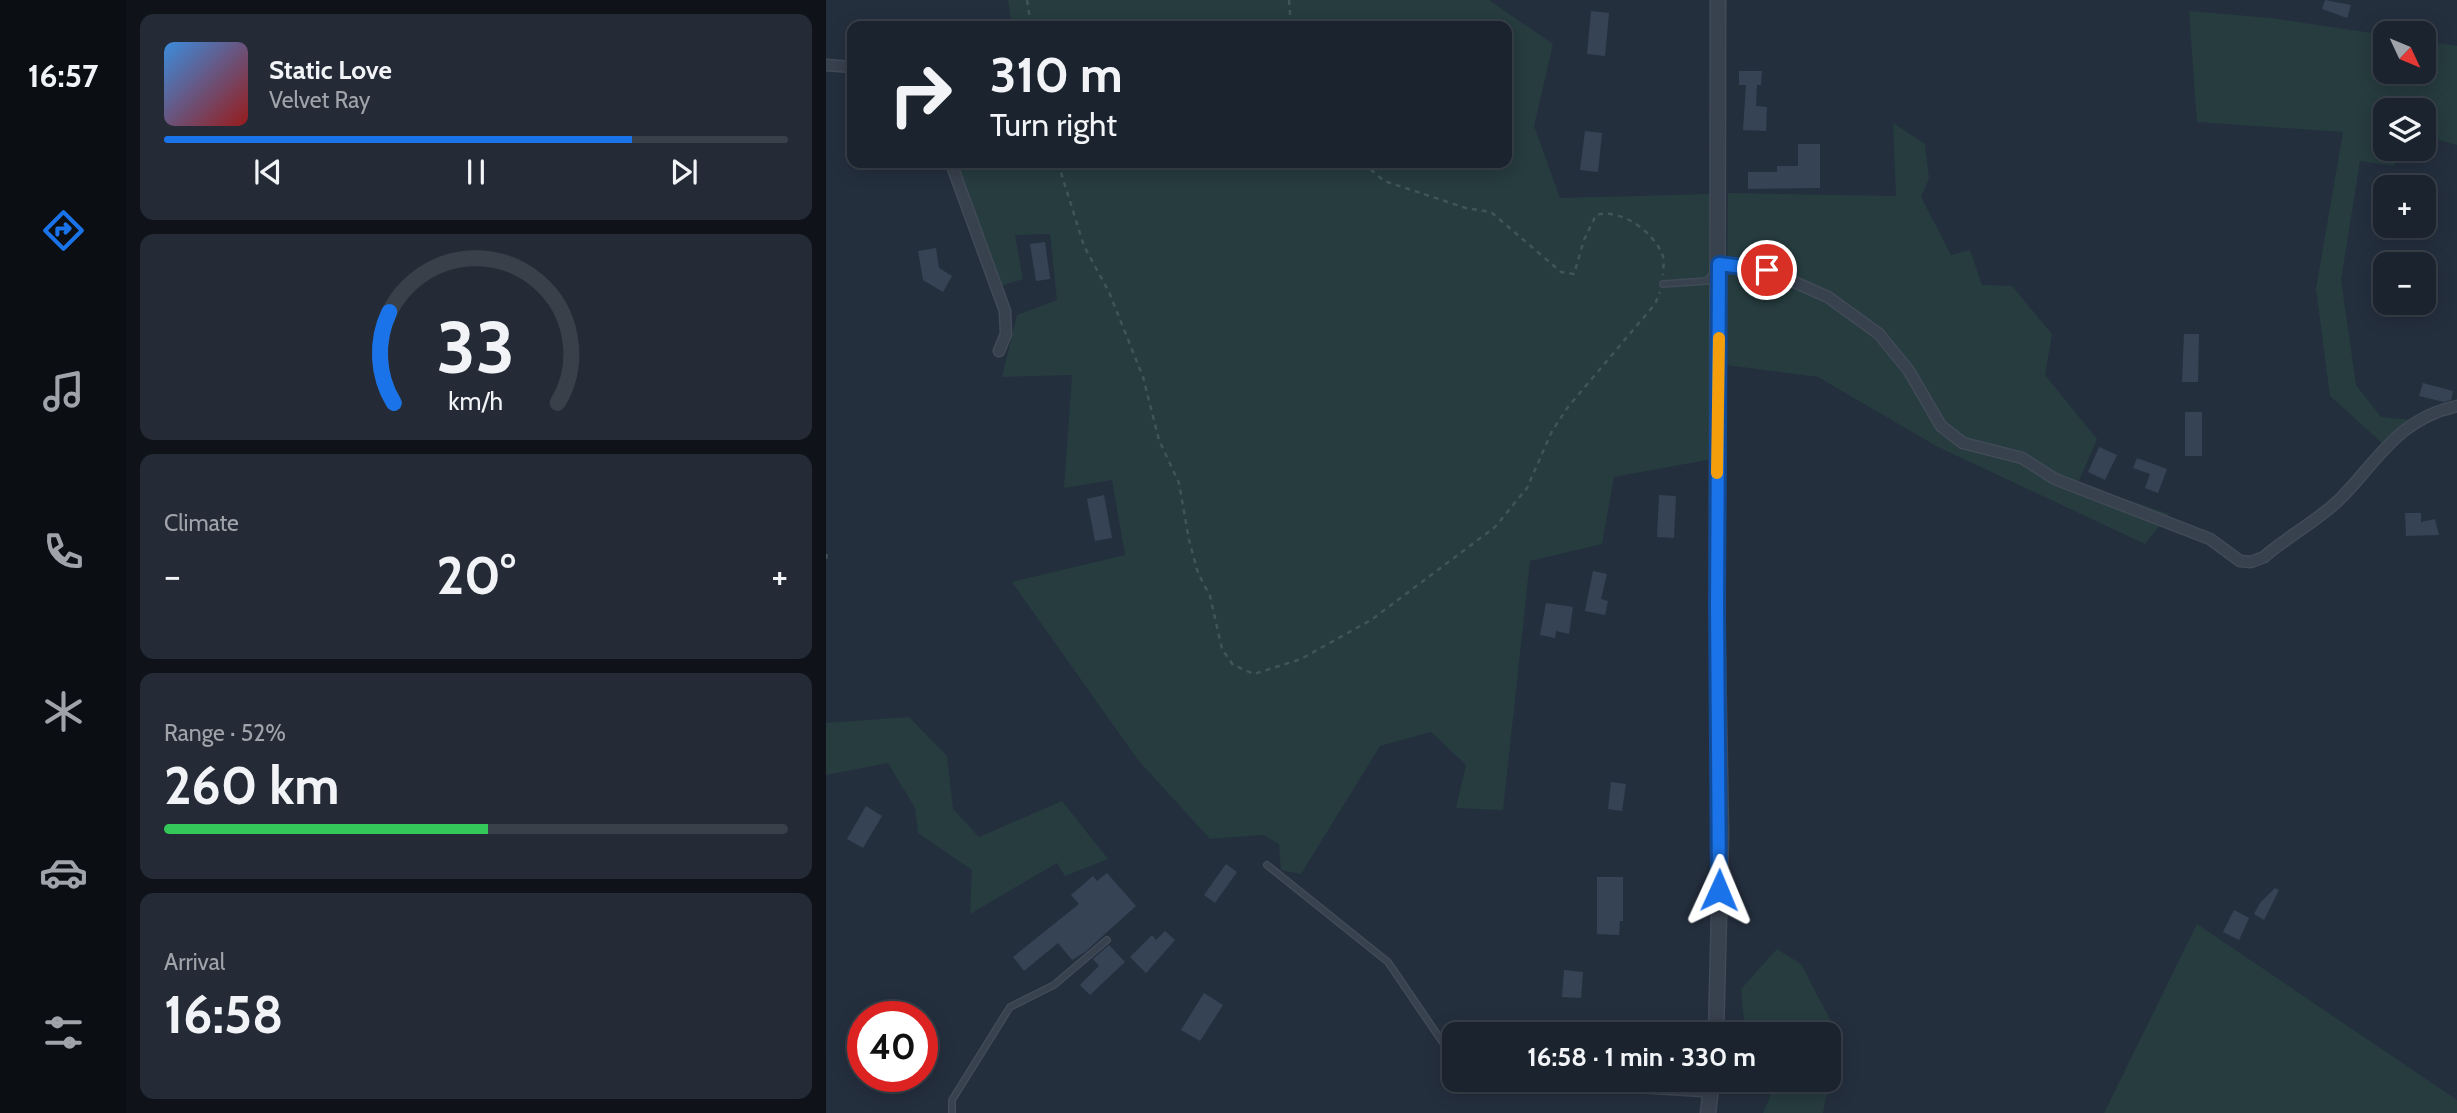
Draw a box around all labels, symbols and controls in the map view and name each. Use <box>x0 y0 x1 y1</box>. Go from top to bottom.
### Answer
north arrow <box>2373 21 2436 84</box>
map controls <box>2373 21 2436 315</box>
text: 310 m <box>990 45 1123 104</box>
icon: right <box>875 49 966 140</box>
text: Static Love <box>269 54 392 86</box>
text: 16:57 <box>28 56 98 95</box>
text: Velvet Ray <box>269 86 370 114</box>
button: layers <box>2373 98 2436 161</box>
text: Turn right <box>990 105 1117 144</box>
icon: previous <box>249 153 287 191</box>
icon: pause <box>457 153 495 191</box>
icon: next <box>665 153 703 191</box>
button: + <box>2373 175 2436 238</box>
icon: directions <box>39 206 88 255</box>
pin <box>1737 240 1797 300</box>
icon: arrive <box>1748 251 1786 289</box>
button: − <box>2373 252 2436 315</box>
text: 33 <box>437 303 515 391</box>
icon: music <box>39 367 88 416</box>
text: km/h <box>449 385 503 415</box>
text: Climate <box>164 509 239 537</box>
icon: phone <box>39 527 88 576</box>
text: 20° <box>436 544 516 607</box>
text: − <box>164 552 181 599</box>
text: + <box>771 552 788 599</box>
icon: climate <box>39 687 88 736</box>
text: Range · 52% <box>164 719 286 747</box>
text: 260 km <box>164 754 340 817</box>
icon: car <box>39 848 88 897</box>
position arrow <box>1682 853 1756 927</box>
text: Arrival <box>164 948 225 976</box>
text: 16:58 <box>164 983 283 1046</box>
speed limit sign: 40 <box>847 1001 938 1092</box>
icon: filters <box>39 1008 88 1057</box>
text: 16:58 · 1 min · 330 m <box>1527 1041 1756 1073</box>

